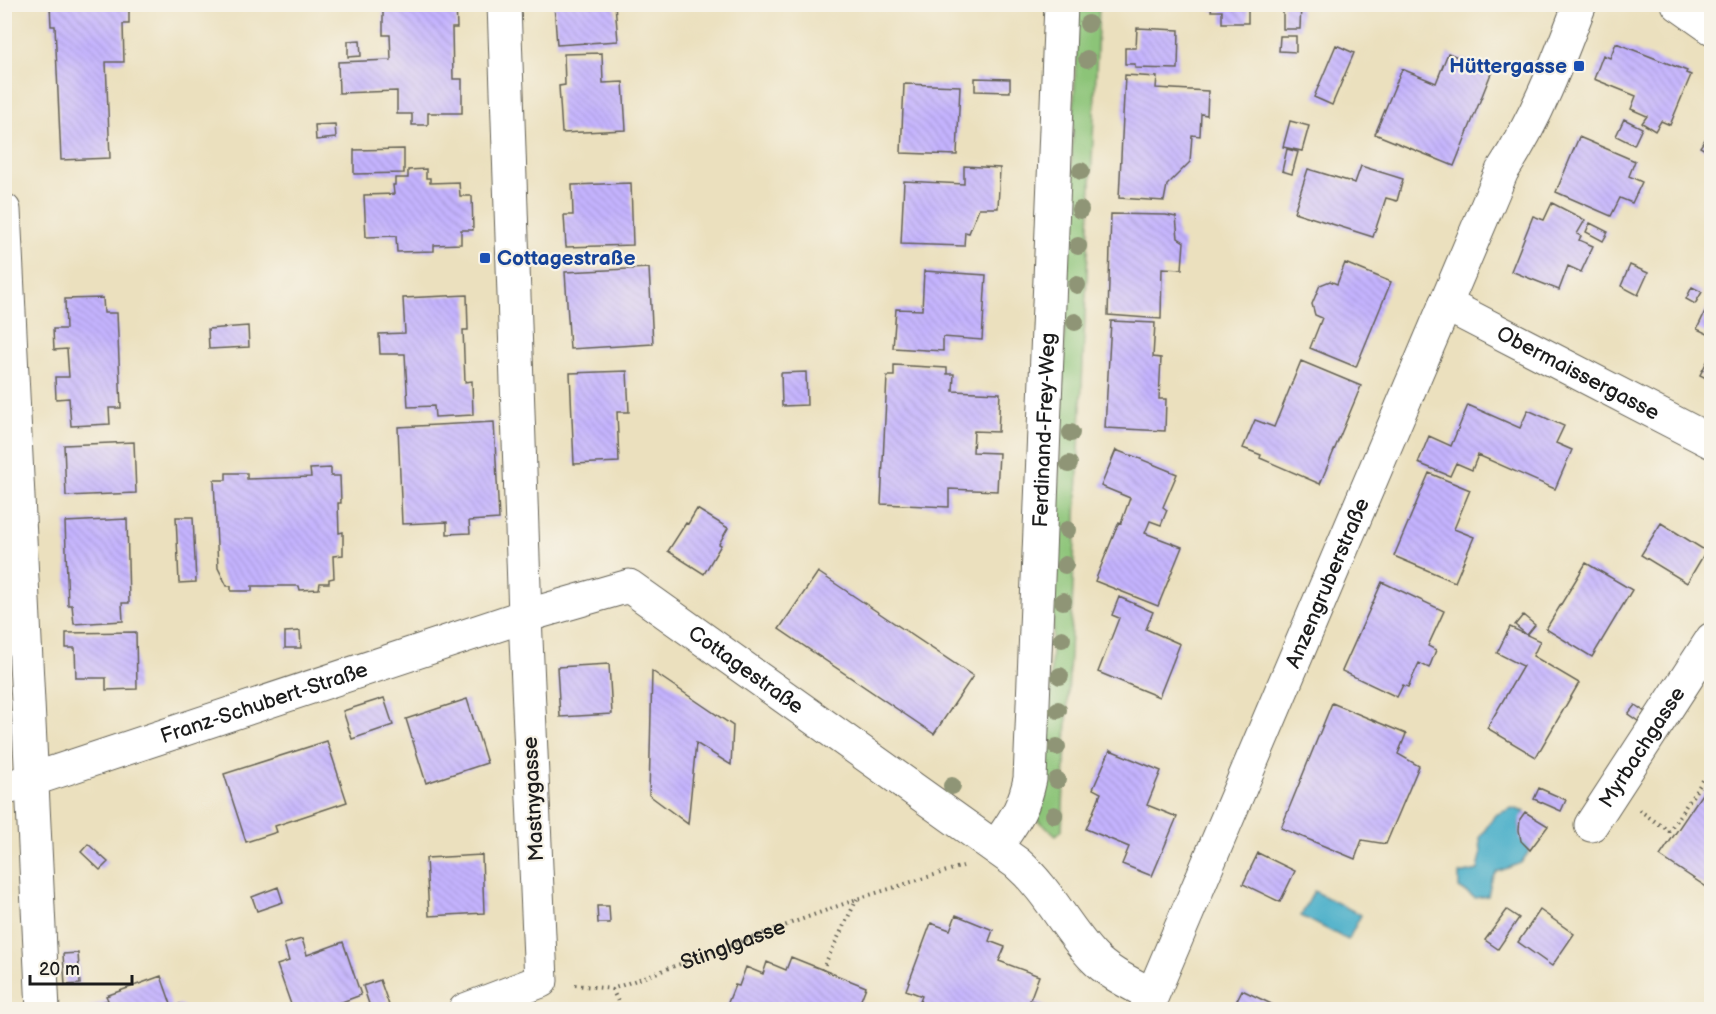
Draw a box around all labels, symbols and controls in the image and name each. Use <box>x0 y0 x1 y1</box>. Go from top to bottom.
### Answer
place label: Hüttergasse <box>1449 54 1567 79</box>
marker: Hüttergasse <box>1572 59 1586 73</box>
place label: Cottagestraße <box>497 246 636 271</box>
marker: Cottagestraße <box>478 251 492 265</box>
street label: Obermaissergasse <box>1492 321 1664 426</box>
street label: Ferdinand-Frey-Weg <box>1028 332 1061 528</box>
street label: Anzengruberstraße <box>1281 494 1375 672</box>
street label: Cottagestraße <box>683 620 808 719</box>
street label: Franz-Schubert-Straße <box>157 657 371 749</box>
street label: Myrbachgasse <box>1594 682 1691 812</box>
street label: Mastnygasse <box>518 736 549 862</box>
street label: Stinglgasse <box>677 914 789 976</box>
scale bar <box>30 948 132 986</box>
text: 20 m <box>39 959 80 980</box>

